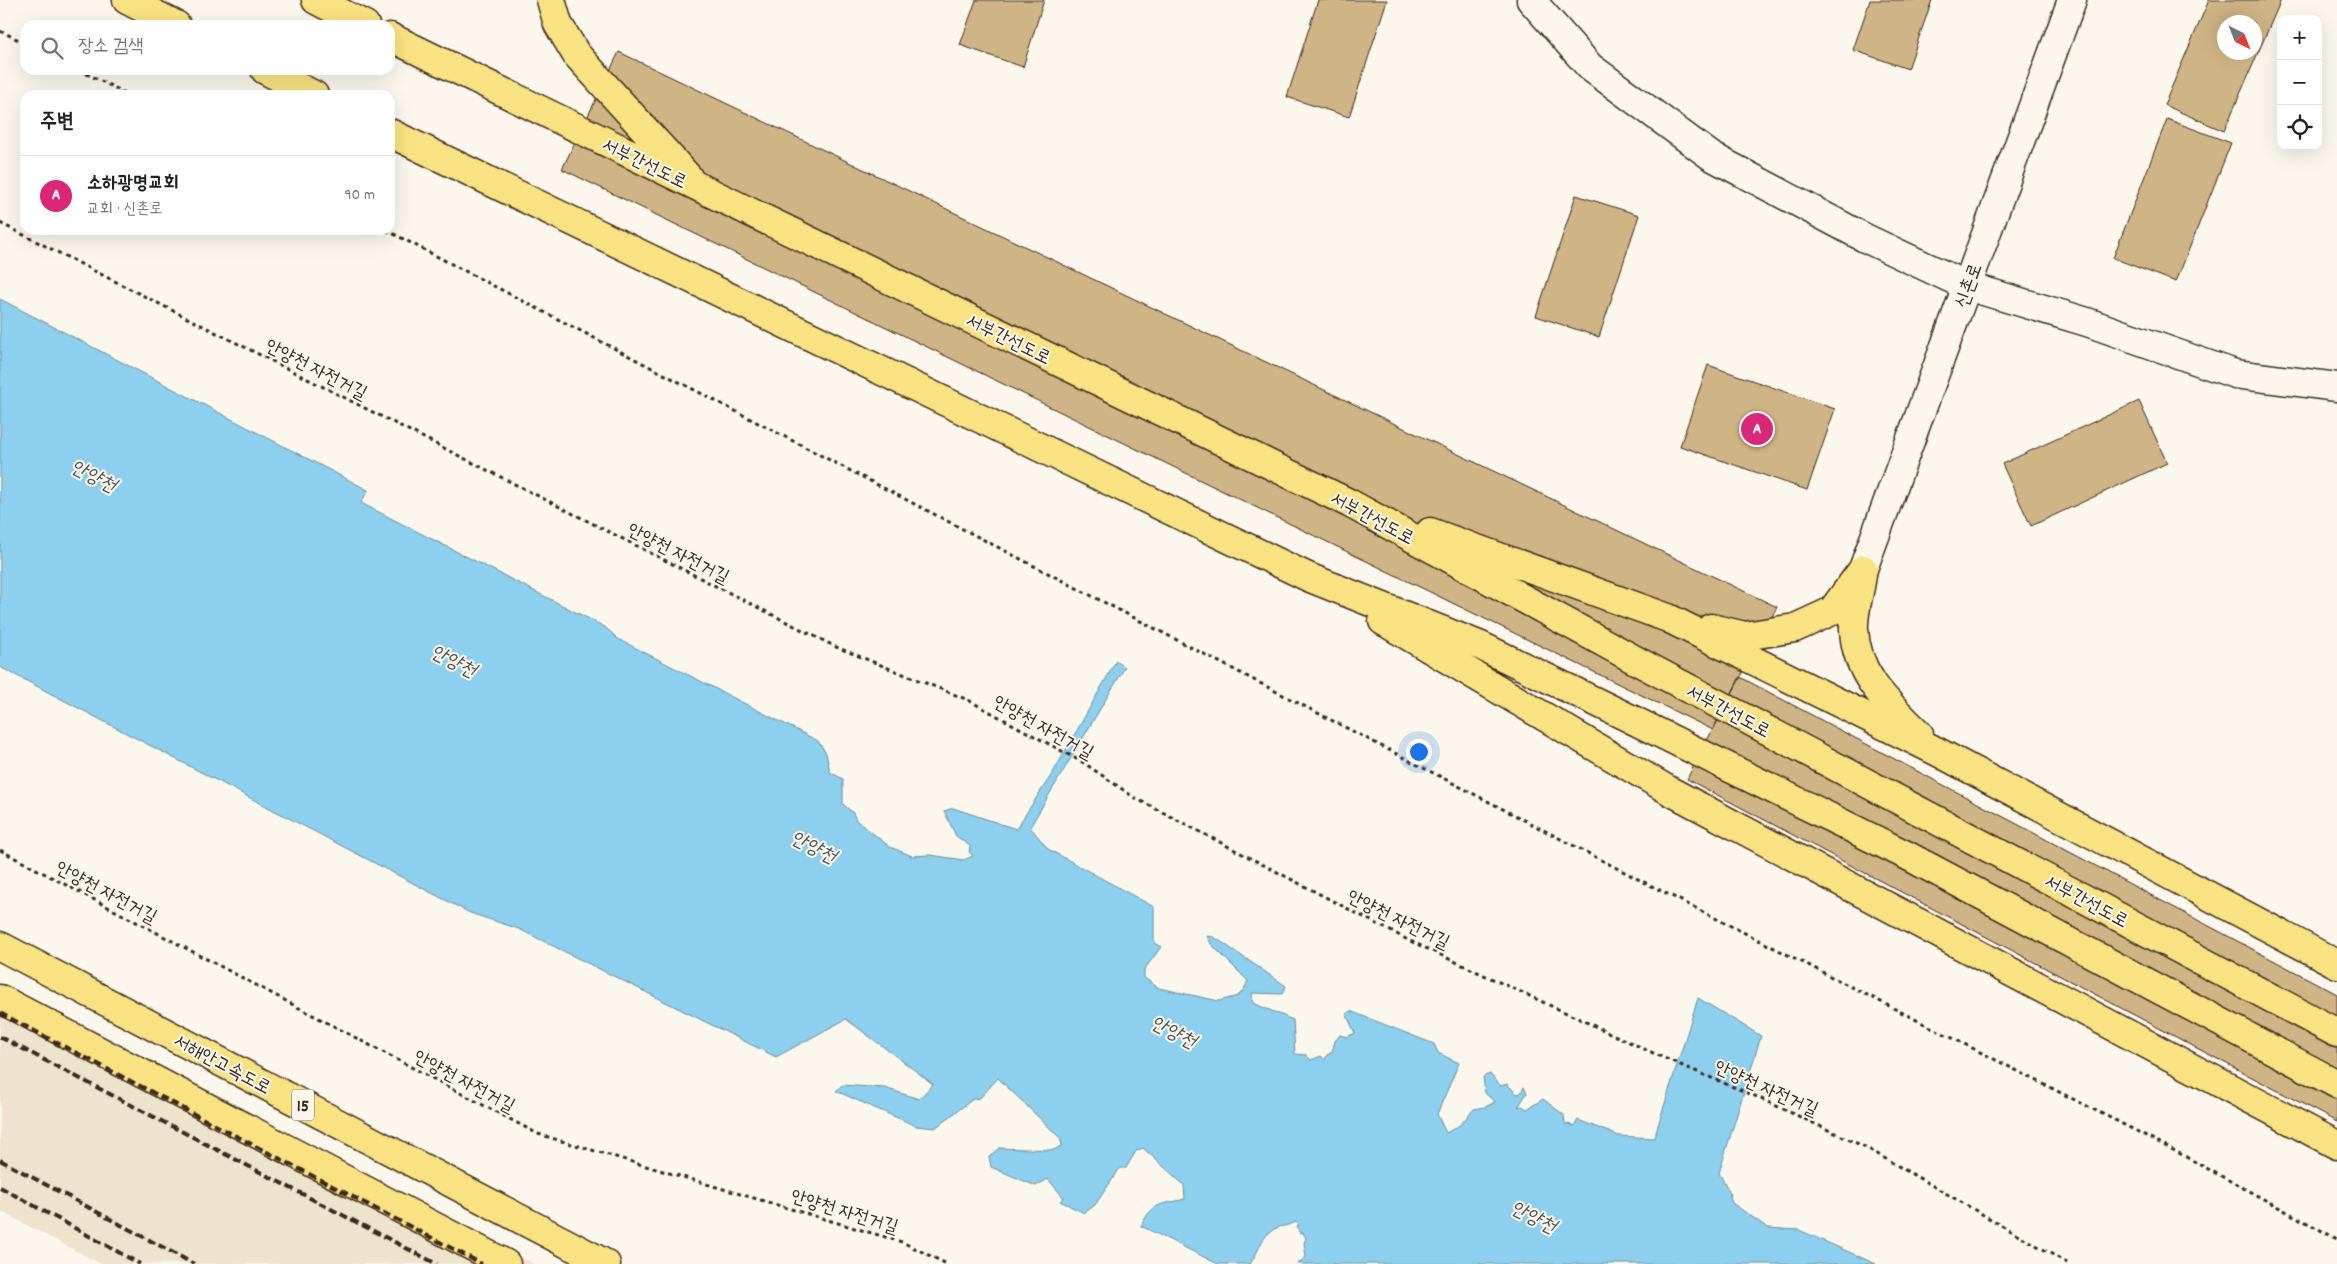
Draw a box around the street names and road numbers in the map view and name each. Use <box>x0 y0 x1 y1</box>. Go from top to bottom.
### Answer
street label: 서부간선도로 <box>596 133 691 197</box>
street label: 신촌로 <box>1950 260 1991 312</box>
street label: 서부간선도로 <box>960 309 1055 373</box>
street label: 안양천 자전거길 <box>260 334 371 408</box>
street label: 서부간선도로 <box>1325 487 1418 554</box>
street label: 안양천 자전거길 <box>622 518 733 592</box>
street label: 서부간선도로 <box>1681 680 1774 747</box>
street label: 안양천 자전거길 <box>987 690 1098 768</box>
street label: 안양천 자전거길 <box>50 856 161 932</box>
street label: 서부간선도로 <box>2039 870 2132 937</box>
street label: 안양천 자전거길 <box>1341 885 1453 958</box>
street label: 서해안고속도로 <box>168 1029 275 1103</box>
street label: 안양천 자전거길 <box>408 1045 519 1121</box>
street label: 안양천 자전거길 <box>1709 1055 1822 1125</box>
road number: 15 <box>292 1090 314 1120</box>
street label: 안양천 자전거길 <box>787 1184 901 1243</box>

